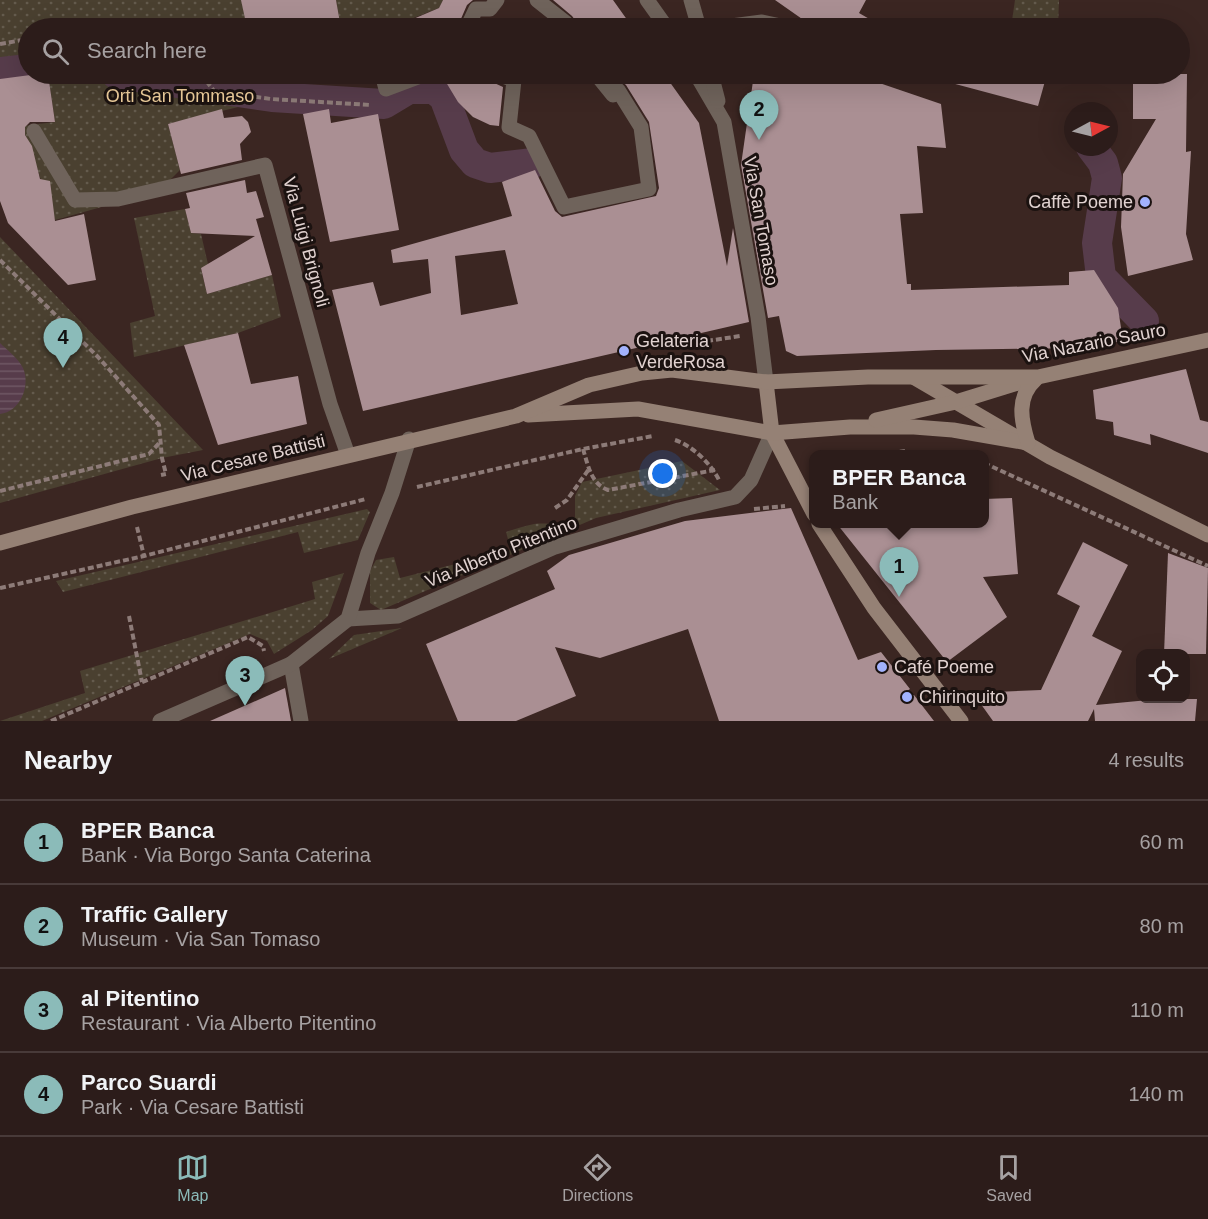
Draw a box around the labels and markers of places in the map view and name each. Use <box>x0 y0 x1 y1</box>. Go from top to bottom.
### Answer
pin: 2 <box>740 90 778 140</box>
place label: Caffè Poeme <box>1028 192 1133 212</box>
marker: Caffè Poeme <box>1138 195 1152 209</box>
pin: 4 <box>44 318 82 368</box>
place label: Gelateria VerdeRosa <box>636 331 726 372</box>
marker: Gelateria VerdeRosa <box>617 344 631 358</box>
pin: 1 <box>880 548 918 597</box>
pin: 3 <box>226 656 264 706</box>
place label: Café Poeme <box>894 657 994 677</box>
marker: Café Poeme <box>875 660 889 674</box>
place label: Chirinquito <box>919 687 1005 707</box>
marker: Chirinquito <box>900 690 914 704</box>

